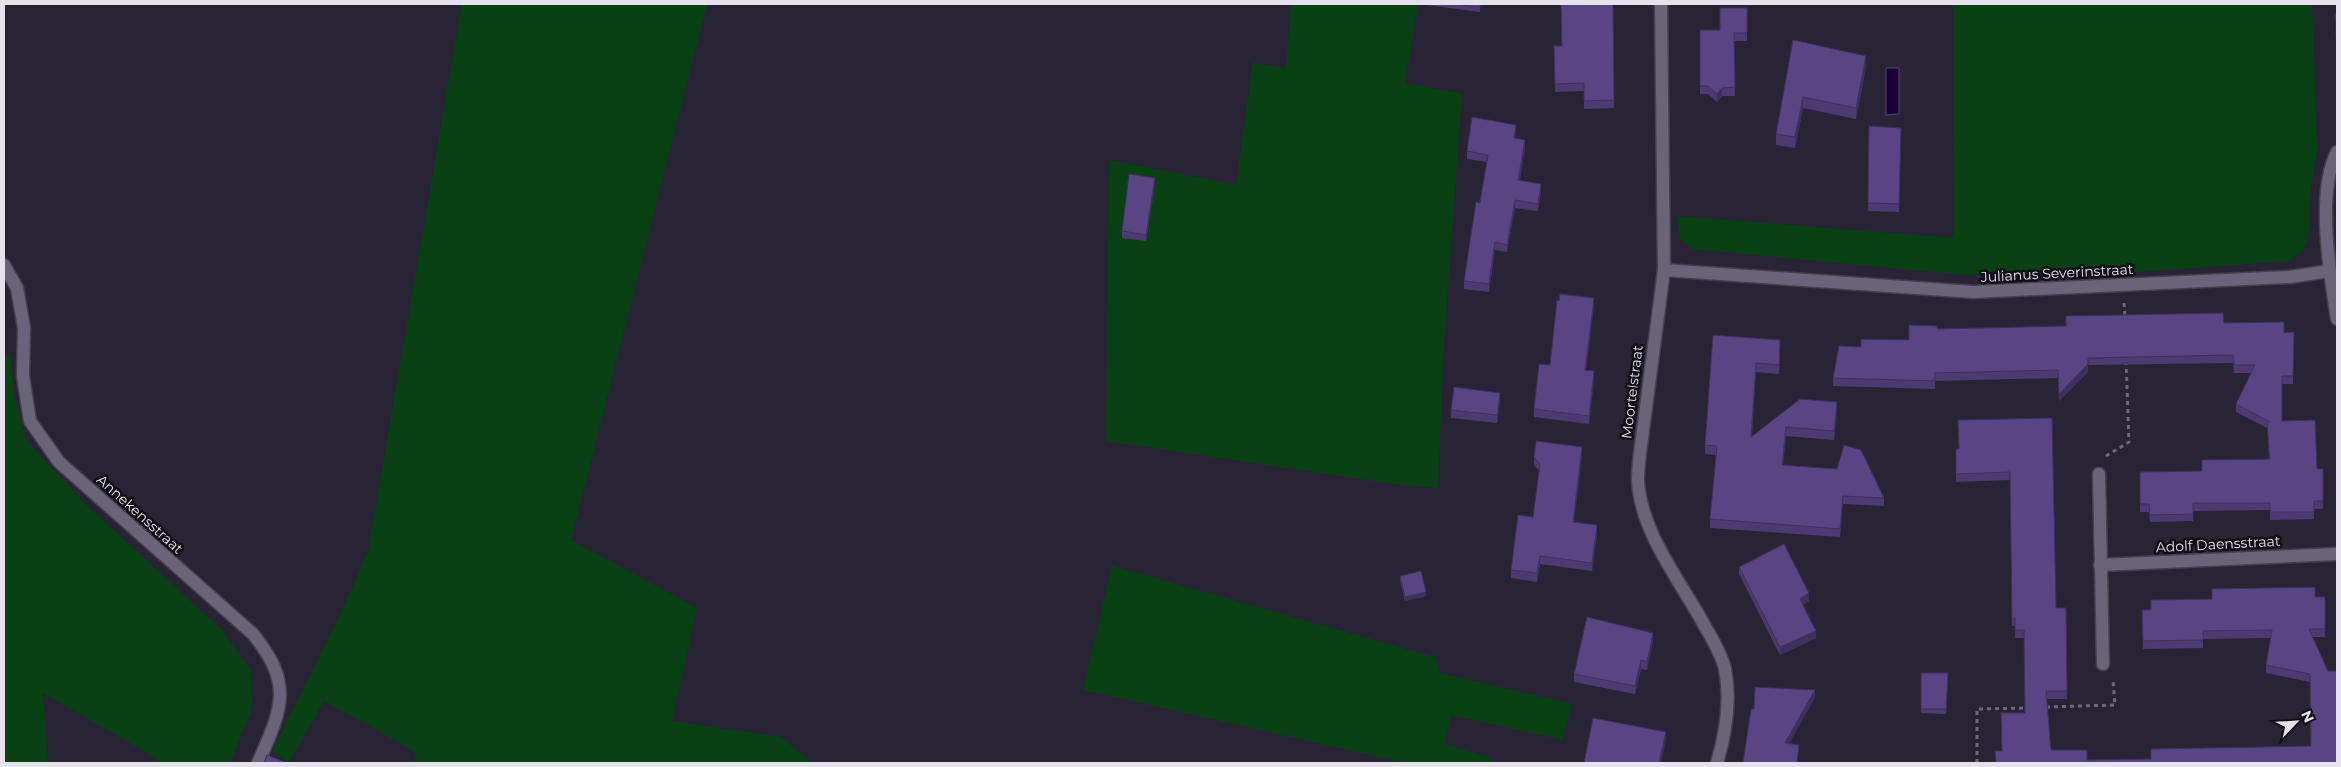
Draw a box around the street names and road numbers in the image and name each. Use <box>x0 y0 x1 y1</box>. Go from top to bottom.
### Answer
street label: Julianus Severinstraat <box>1979 260 2134 286</box>
street label: Moortelstraat <box>1617 344 1647 440</box>
street label: Annekensstraat <box>93 471 187 558</box>
street label: Adolf Daensstraat <box>2155 532 2281 556</box>

